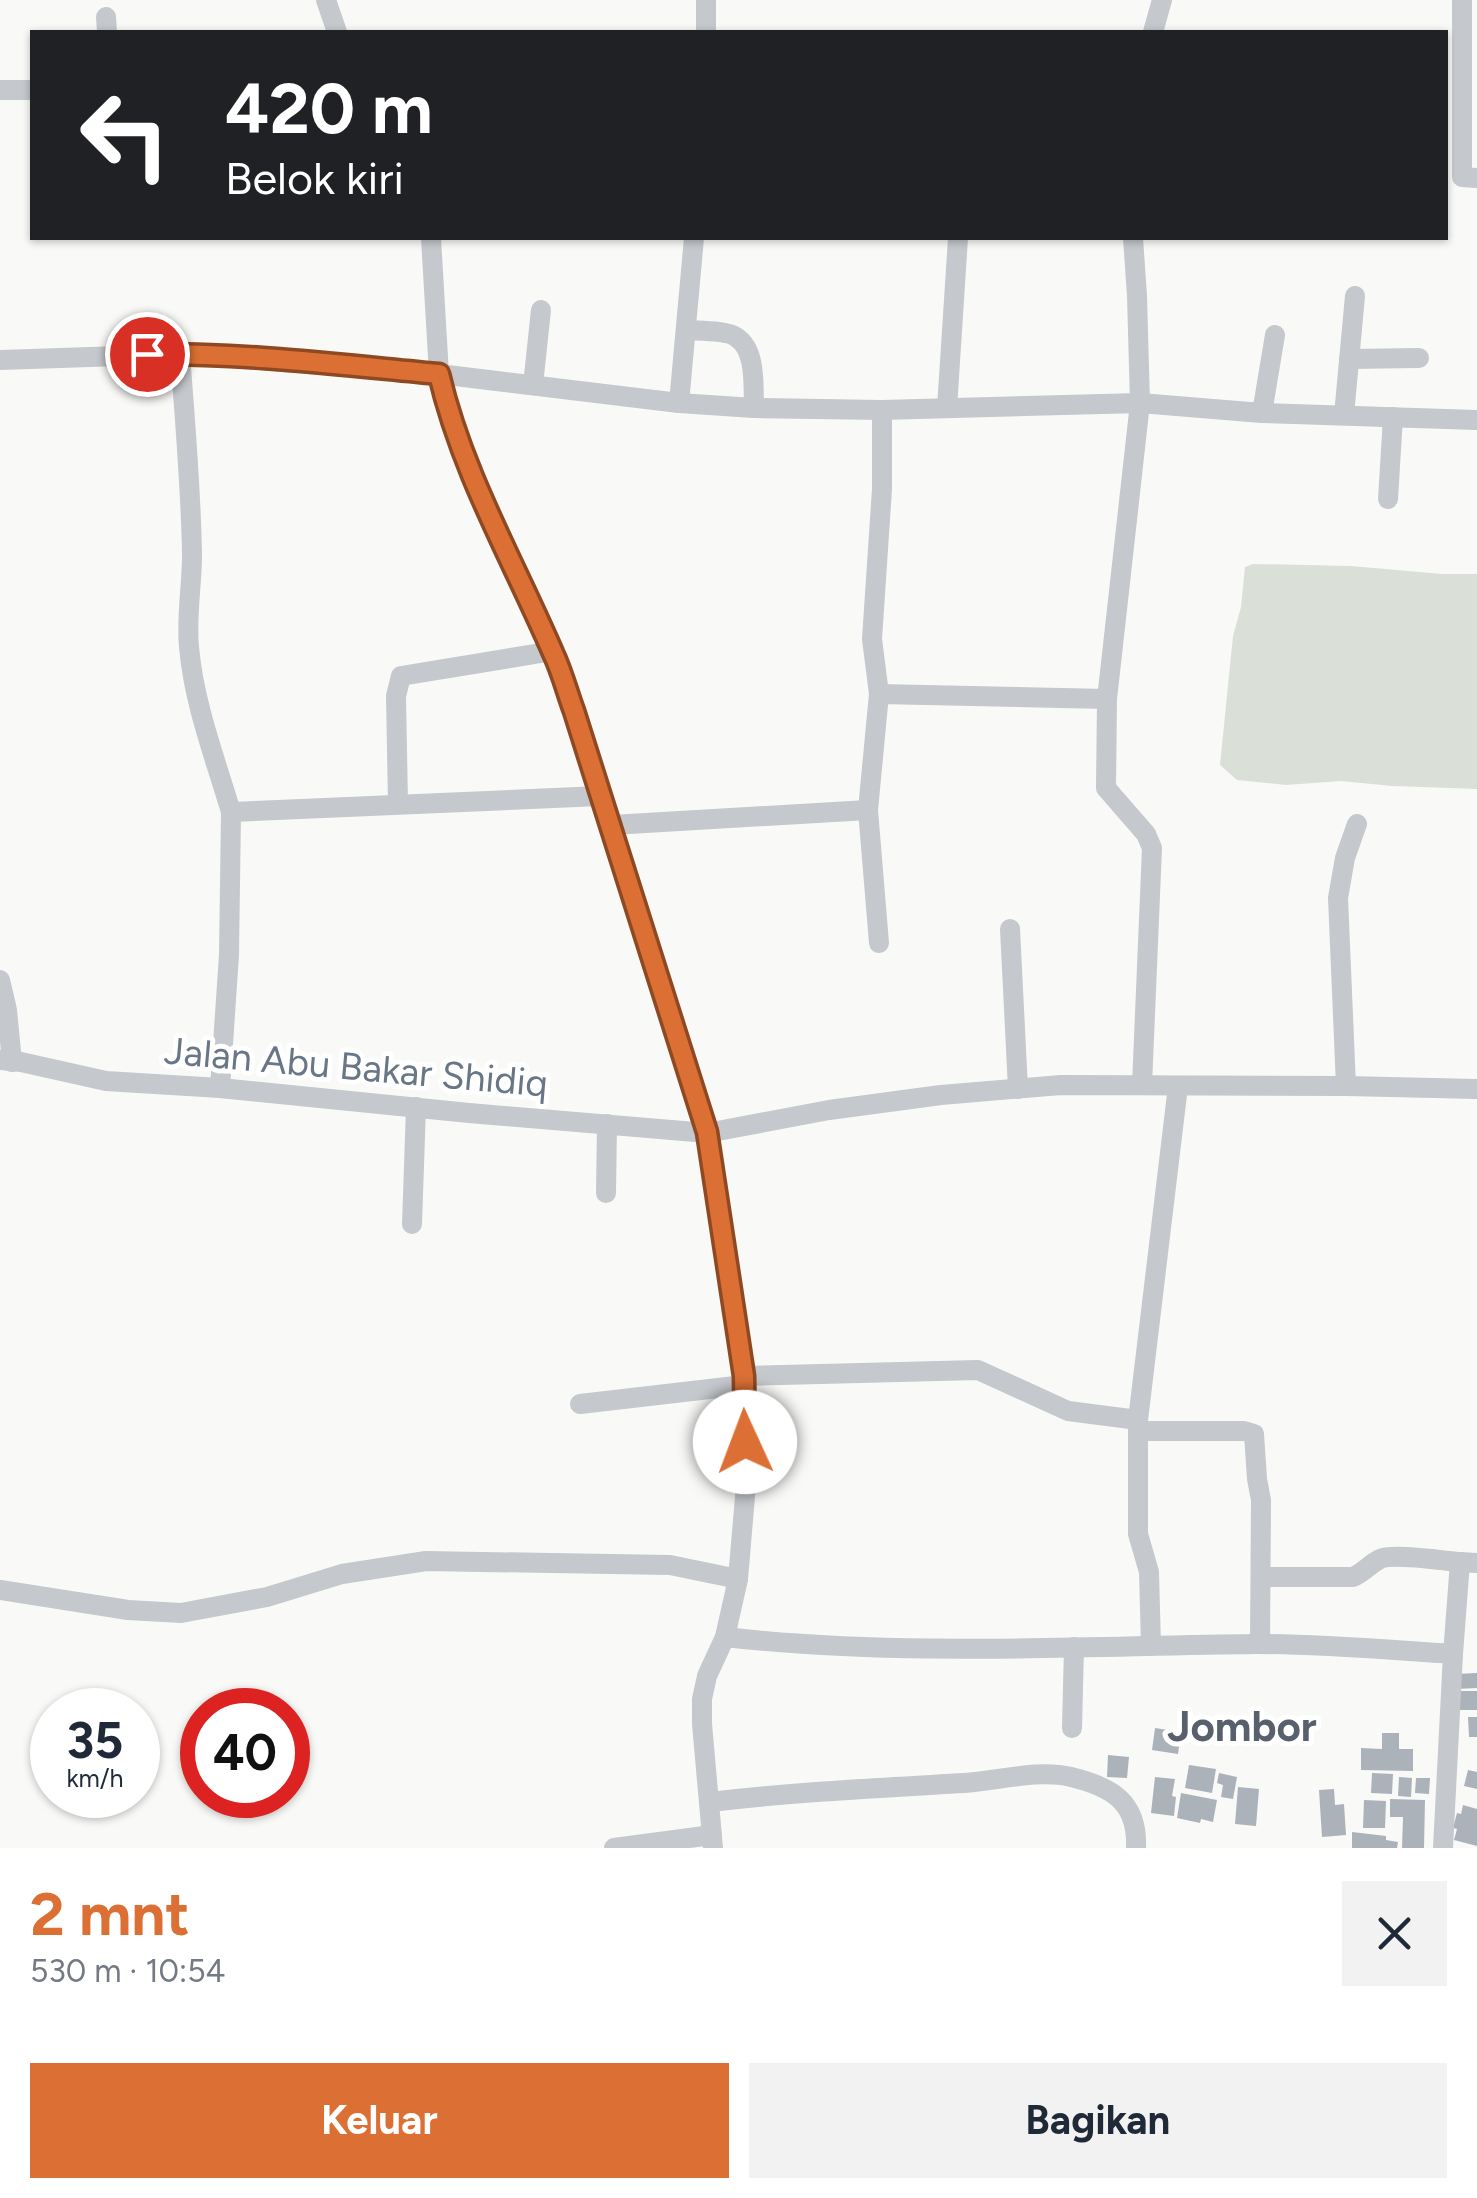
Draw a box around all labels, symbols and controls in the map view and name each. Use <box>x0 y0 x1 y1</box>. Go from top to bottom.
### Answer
text: 420 m <box>225 66 433 151</box>
icon: left <box>60 70 190 200</box>
text: Belok kiri <box>225 151 404 205</box>
pin <box>105 312 190 397</box>
icon: arrive <box>120 327 175 382</box>
street label: Jalan Abu Bakar Shidiq <box>162 1027 550 1107</box>
position arrow <box>693 1390 797 1494</box>
speed limit sign: 40 <box>180 1688 310 1818</box>
district label: Jombor <box>1167 1701 1317 1752</box>
text: 35 <box>67 1710 123 1771</box>
text: km/h <box>66 1763 124 1793</box>
text: 2 mnt <box>30 1878 190 1950</box>
button: close <box>1342 1881 1447 1986</box>
text: 530 m · 10:54 <box>30 1952 226 1990</box>
button: Keluar <box>30 2063 729 2178</box>
button: Bagikan <box>749 2063 1447 2178</box>

